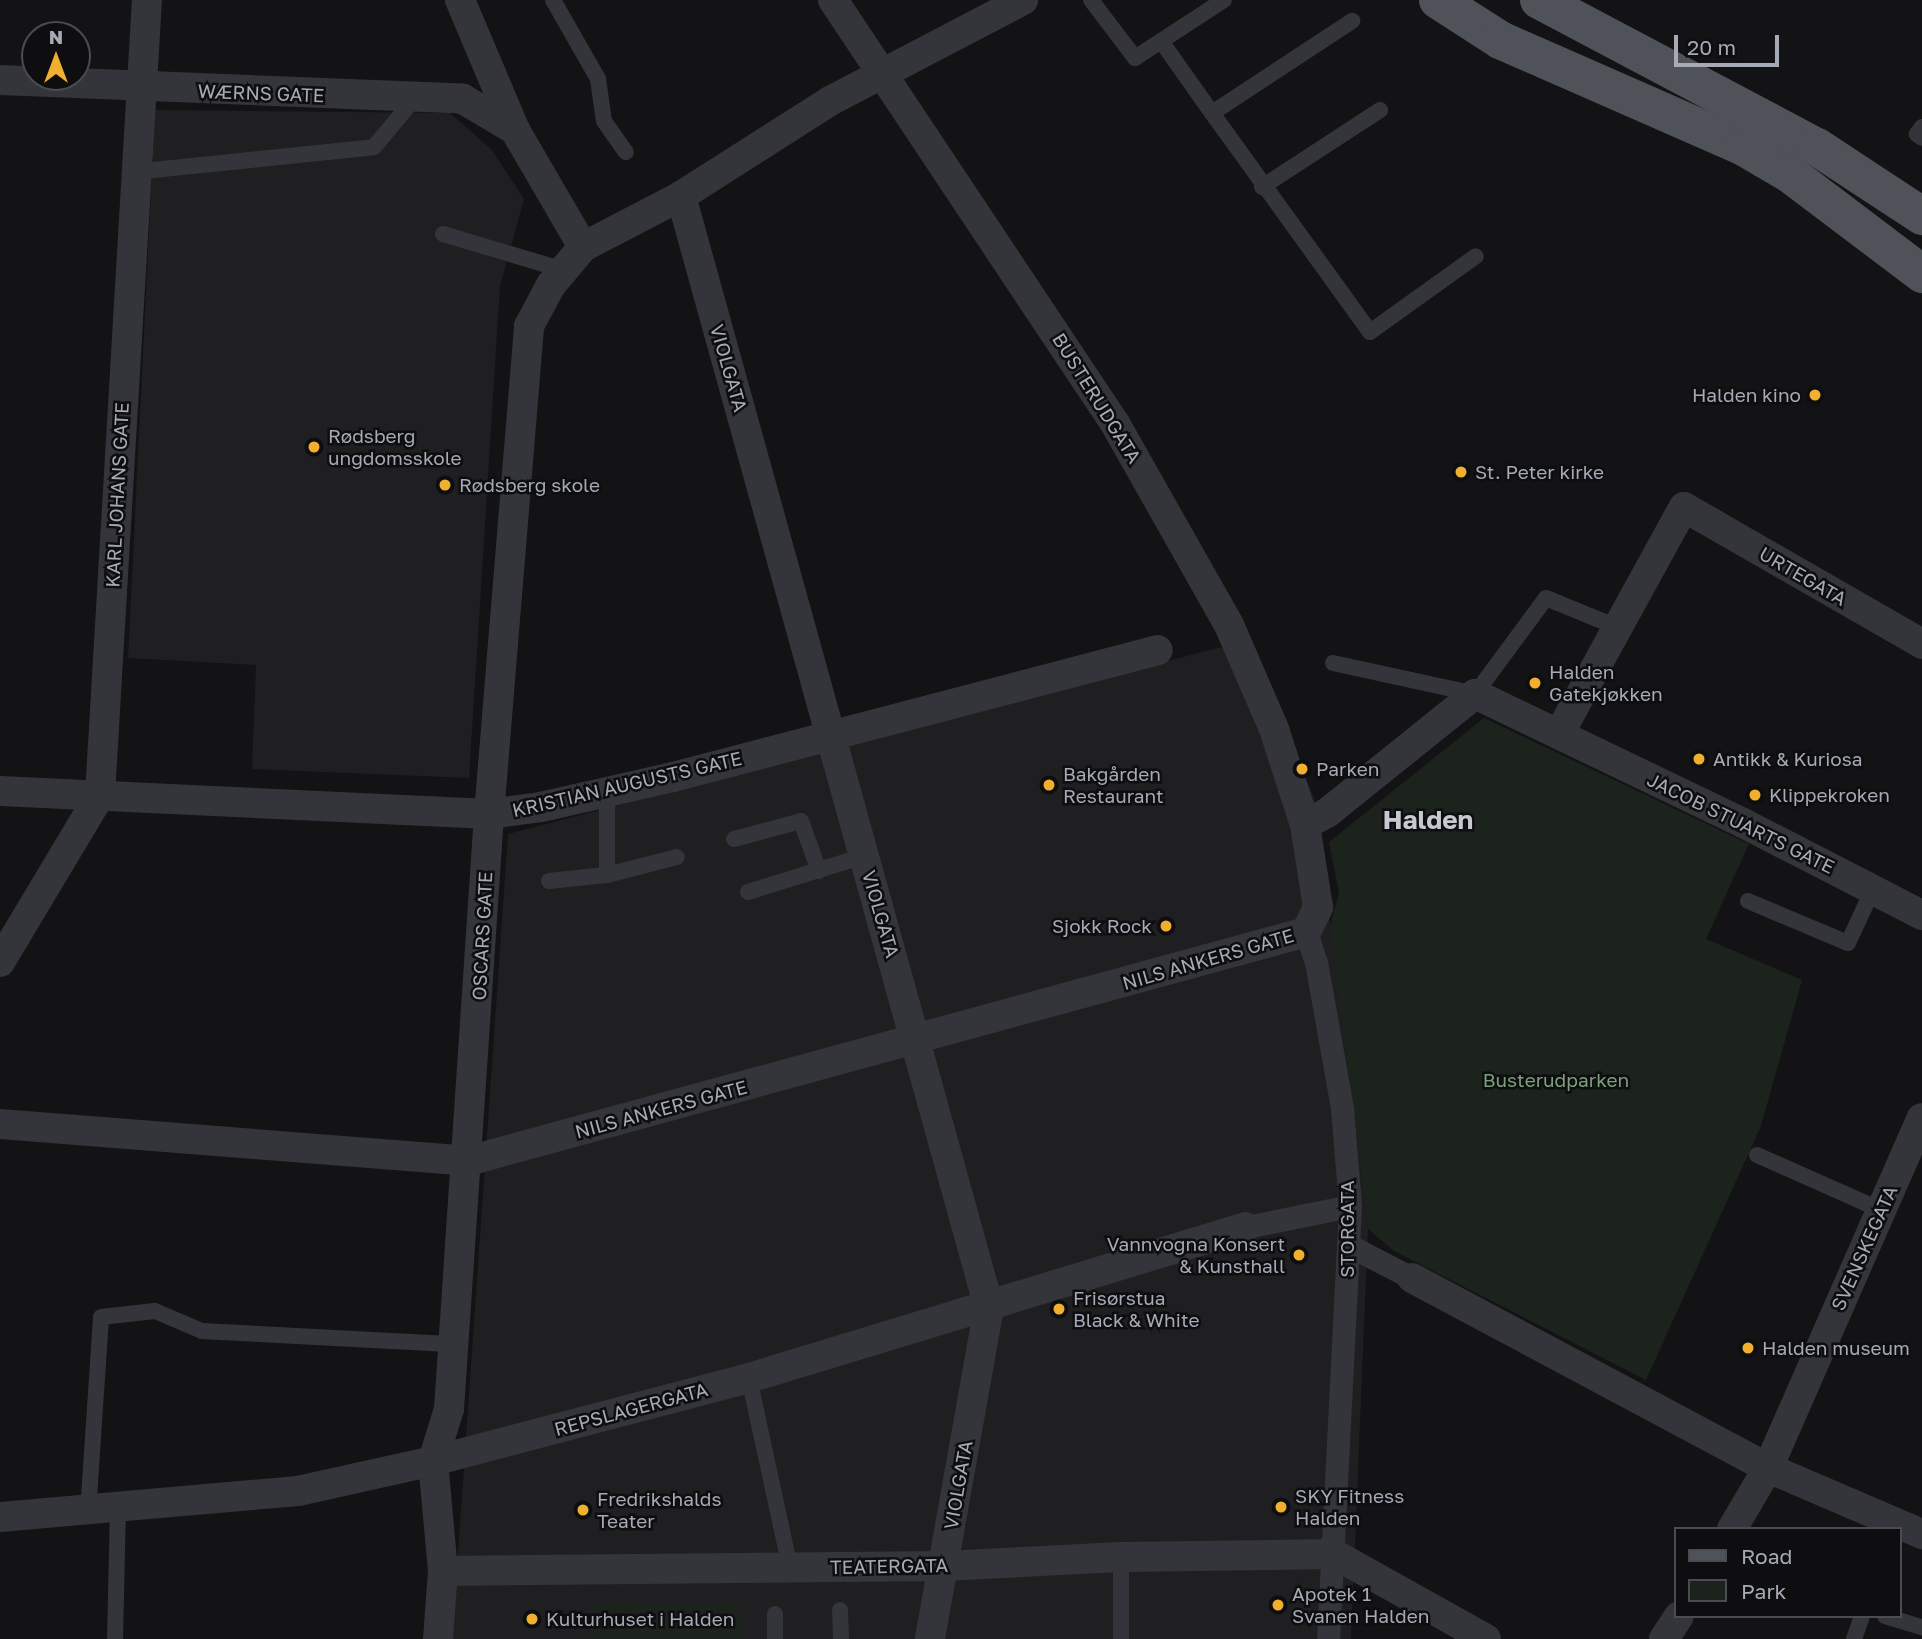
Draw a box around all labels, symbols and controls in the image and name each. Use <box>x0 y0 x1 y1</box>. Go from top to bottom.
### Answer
north arrow <box>21 21 91 91</box>
scale bar <box>1677 21 1782 65</box>
text: N <box>49 25 63 48</box>
text: 20 m <box>1687 34 1736 60</box>
street label: WÆRNS GATE <box>197 79 325 107</box>
street label: VIOLGATA <box>706 322 752 414</box>
street label: BUSTERUDGATA <box>1048 329 1146 467</box>
place label: Halden kino <box>1692 384 1801 406</box>
marker: Halden kino <box>1807 387 1823 403</box>
street label: KARL JOHANS GATE <box>101 402 133 588</box>
place label: Rødsberg ungdomsskole <box>328 425 462 469</box>
marker: Rødsberg ungdomsskole <box>306 439 322 455</box>
place label: St. Peter kirke <box>1475 461 1604 483</box>
marker: St. Peter kirke <box>1453 464 1469 480</box>
place label: Rødsberg skole <box>459 474 600 496</box>
marker: Rødsberg skole <box>437 477 453 493</box>
street label: URTEGATA <box>1755 542 1851 610</box>
place label: Halden Gatekjøkken <box>1549 661 1663 705</box>
marker: Halden Gatekjøkken <box>1527 675 1543 691</box>
street label: KRISTIAN AUGUSTS GATE <box>510 746 744 822</box>
place label: Antikk & Kuriosa <box>1713 748 1863 770</box>
marker: Antikk & Kuriosa <box>1691 751 1707 767</box>
place label: Parken <box>1316 758 1379 780</box>
marker: Parken <box>1294 761 1310 777</box>
place label: Bakgården Restaurant <box>1063 763 1164 807</box>
street label: JACOB STUARTS GATE <box>1644 768 1838 878</box>
marker: Bakgården Restaurant <box>1041 777 1057 793</box>
place label: Klippekroken <box>1769 784 1890 806</box>
marker: Klippekroken <box>1747 787 1763 803</box>
district label: Halden <box>1383 804 1473 836</box>
street label: VIOLGATA <box>858 868 904 960</box>
street label: OSCARS GATE <box>467 871 497 1001</box>
place label: Sjokk Rock <box>1052 915 1152 937</box>
marker: Sjokk Rock <box>1158 918 1174 934</box>
street label: NILS ANKERS GATE <box>1120 924 1296 994</box>
park label: Busterudparken <box>1483 1069 1629 1091</box>
street label: NILS ANKERS GATE <box>573 1075 749 1143</box>
street label: STORGATA <box>1336 1180 1358 1278</box>
street label: SVENSKEGATA <box>1826 1182 1902 1314</box>
place label: Vannvogna Konsert & Kunsthall <box>1107 1233 1285 1277</box>
marker: Vannvogna Konsert & Kunsthall <box>1291 1247 1307 1263</box>
place label: Frisørstua Black & White <box>1073 1287 1200 1331</box>
marker: Frisørstua Black & White <box>1051 1301 1067 1317</box>
place label: Halden museum <box>1762 1337 1910 1359</box>
marker: Halden museum <box>1740 1340 1756 1356</box>
street label: REPSLAGERGATA <box>552 1378 710 1440</box>
street label: VIOLGATA <box>939 1439 977 1531</box>
place label: SKY Fitness Halden <box>1295 1485 1404 1529</box>
place label: Fredrikshalds Teater <box>597 1488 722 1532</box>
marker: SKY Fitness Halden <box>1273 1499 1289 1515</box>
marker: Fredrikshalds Teater <box>575 1502 591 1518</box>
legend <box>1674 1527 1901 1618</box>
text: Road <box>1741 1543 1792 1569</box>
street label: TEATERGATA <box>830 1554 948 1578</box>
text: Park <box>1741 1578 1786 1604</box>
place label: Apotek 1 Svanen Halden <box>1292 1583 1429 1627</box>
marker: Apotek 1 Svanen Halden <box>1270 1597 1286 1613</box>
place label: Kulturhuset i Halden <box>546 1608 734 1630</box>
marker: Kulturhuset i Halden <box>524 1611 540 1627</box>

